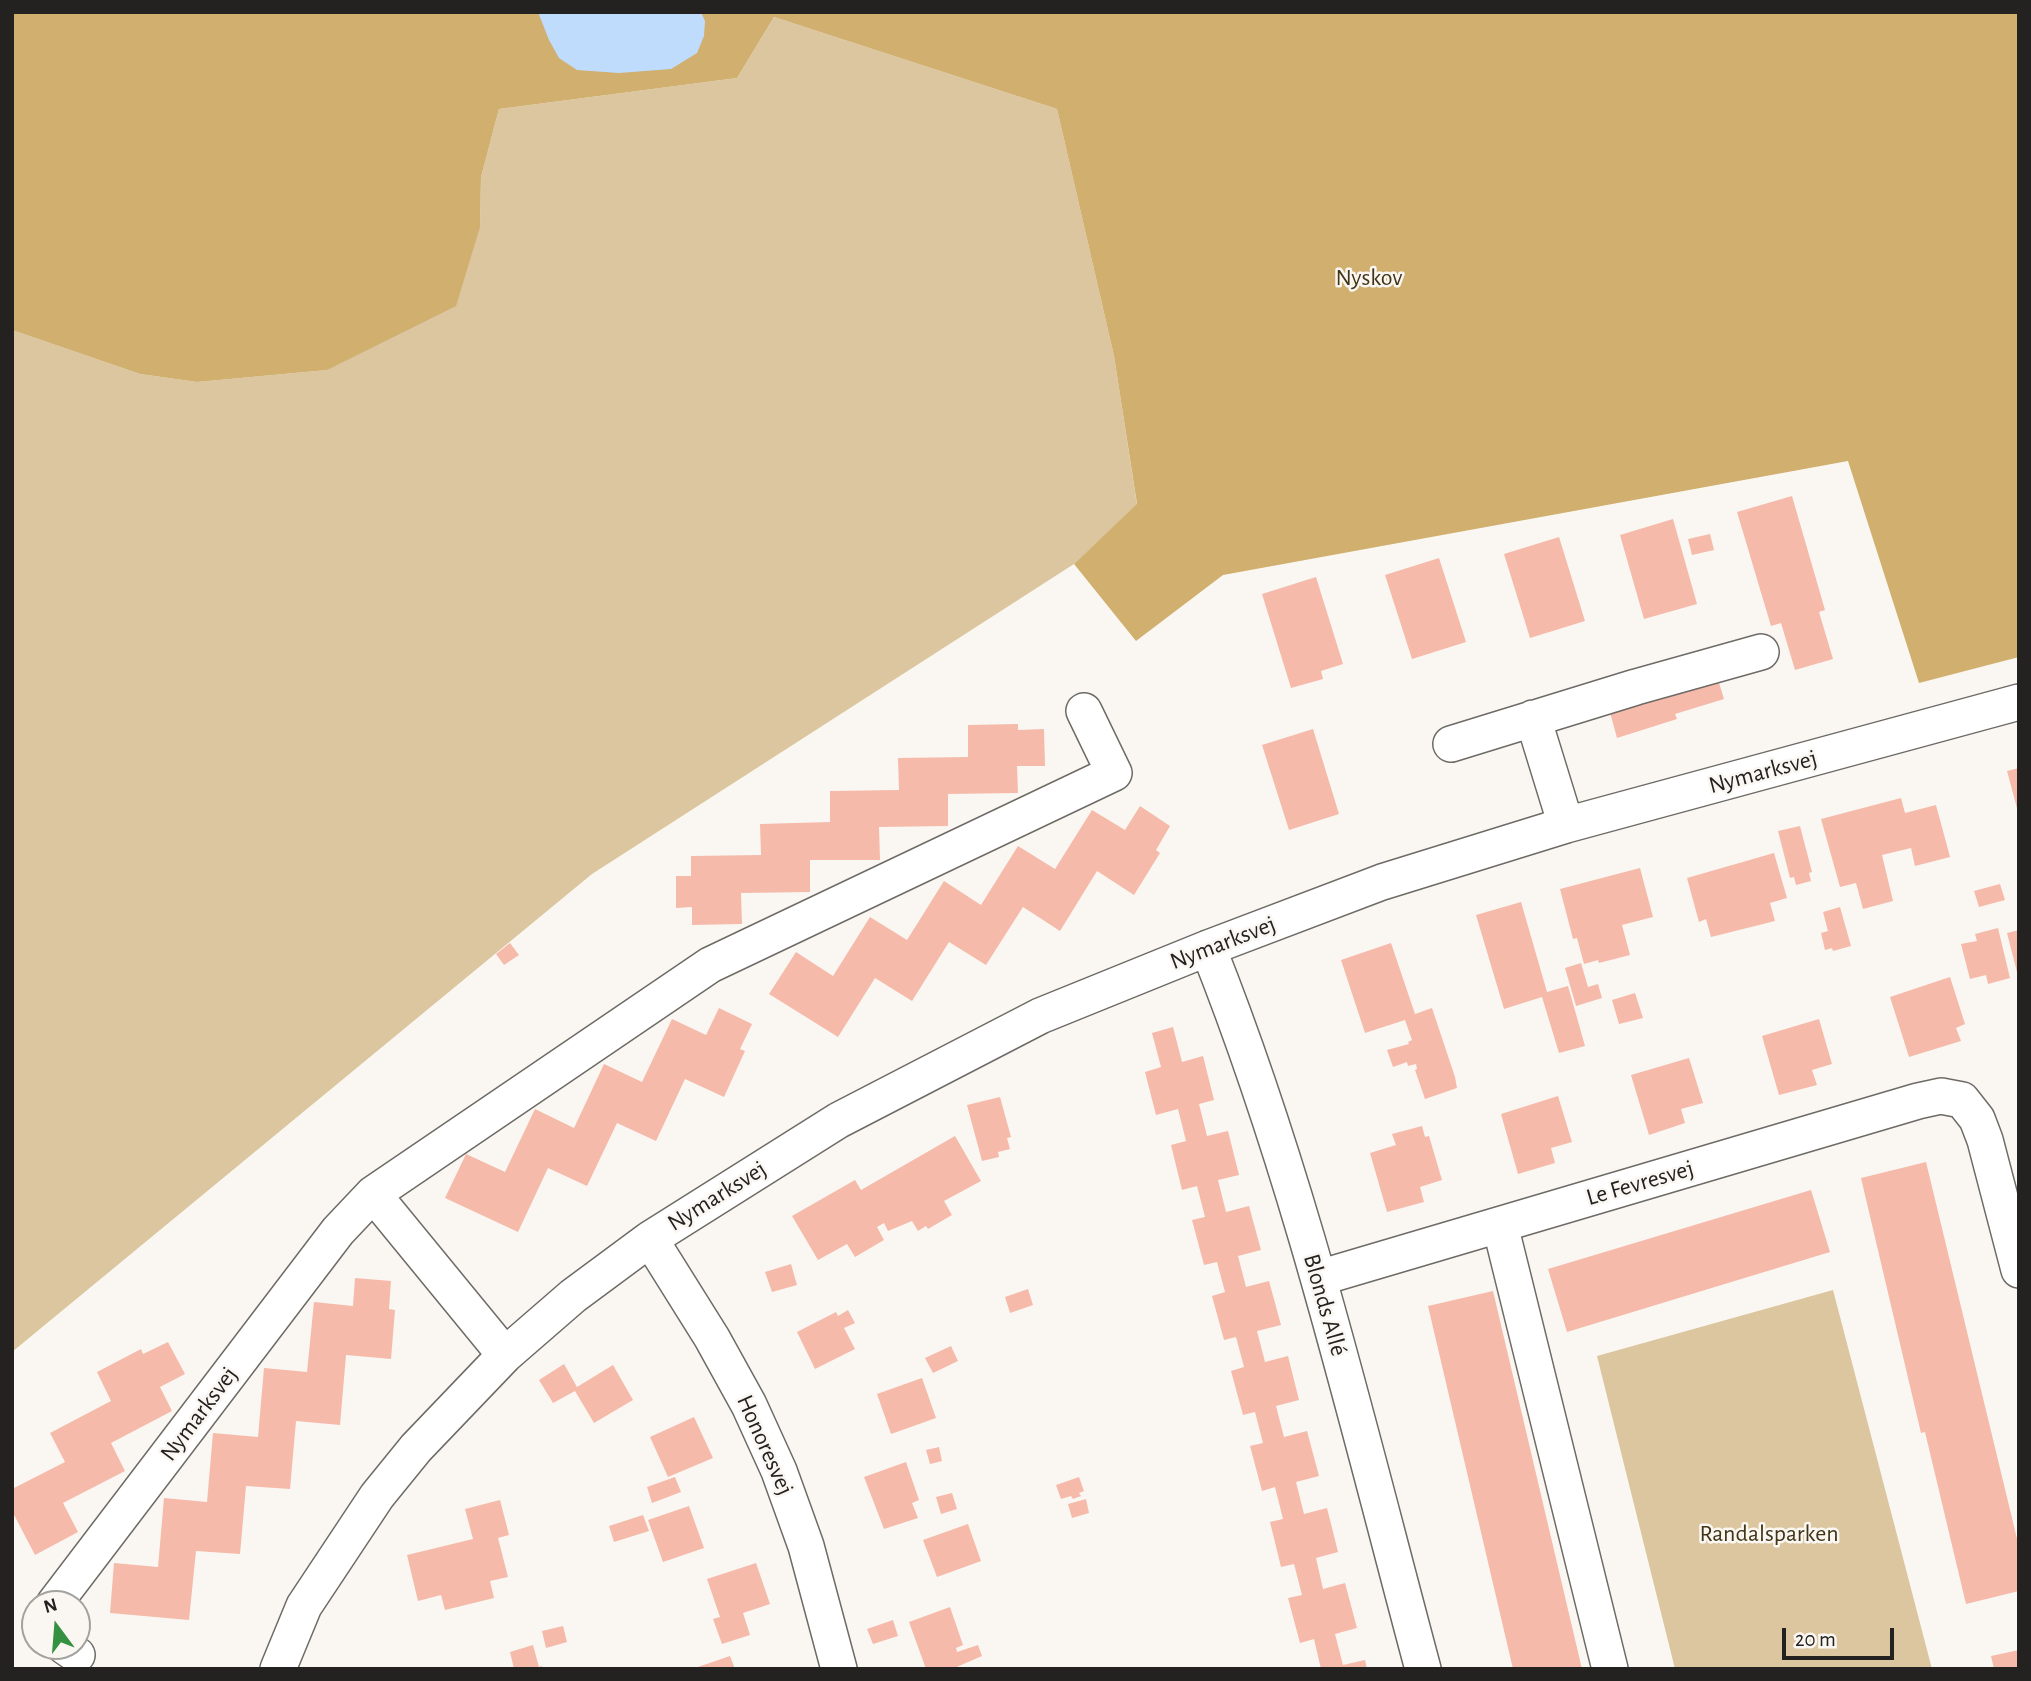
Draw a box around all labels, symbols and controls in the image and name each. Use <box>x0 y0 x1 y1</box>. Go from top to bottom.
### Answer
park label: Nyskov <box>1336 264 1402 292</box>
street label: Nymarksvej <box>1706 744 1820 800</box>
street label: Nymarksvej <box>1166 910 1280 976</box>
street label: Nymarksvej <box>662 1154 772 1238</box>
street label: Le Fevresvej <box>1583 1154 1697 1212</box>
street label: Blonds Allé <box>1297 1251 1353 1359</box>
street label: Nymarksvej <box>154 1361 244 1467</box>
street label: Honoresvej <box>730 1391 800 1499</box>
park label: Randalsparken <box>1699 1520 1839 1548</box>
north arrow <box>21 1590 91 1660</box>
text: N <box>42 1595 60 1617</box>
scale bar <box>1786 1614 1898 1658</box>
text: 20 m <box>1795 1629 1836 1650</box>

